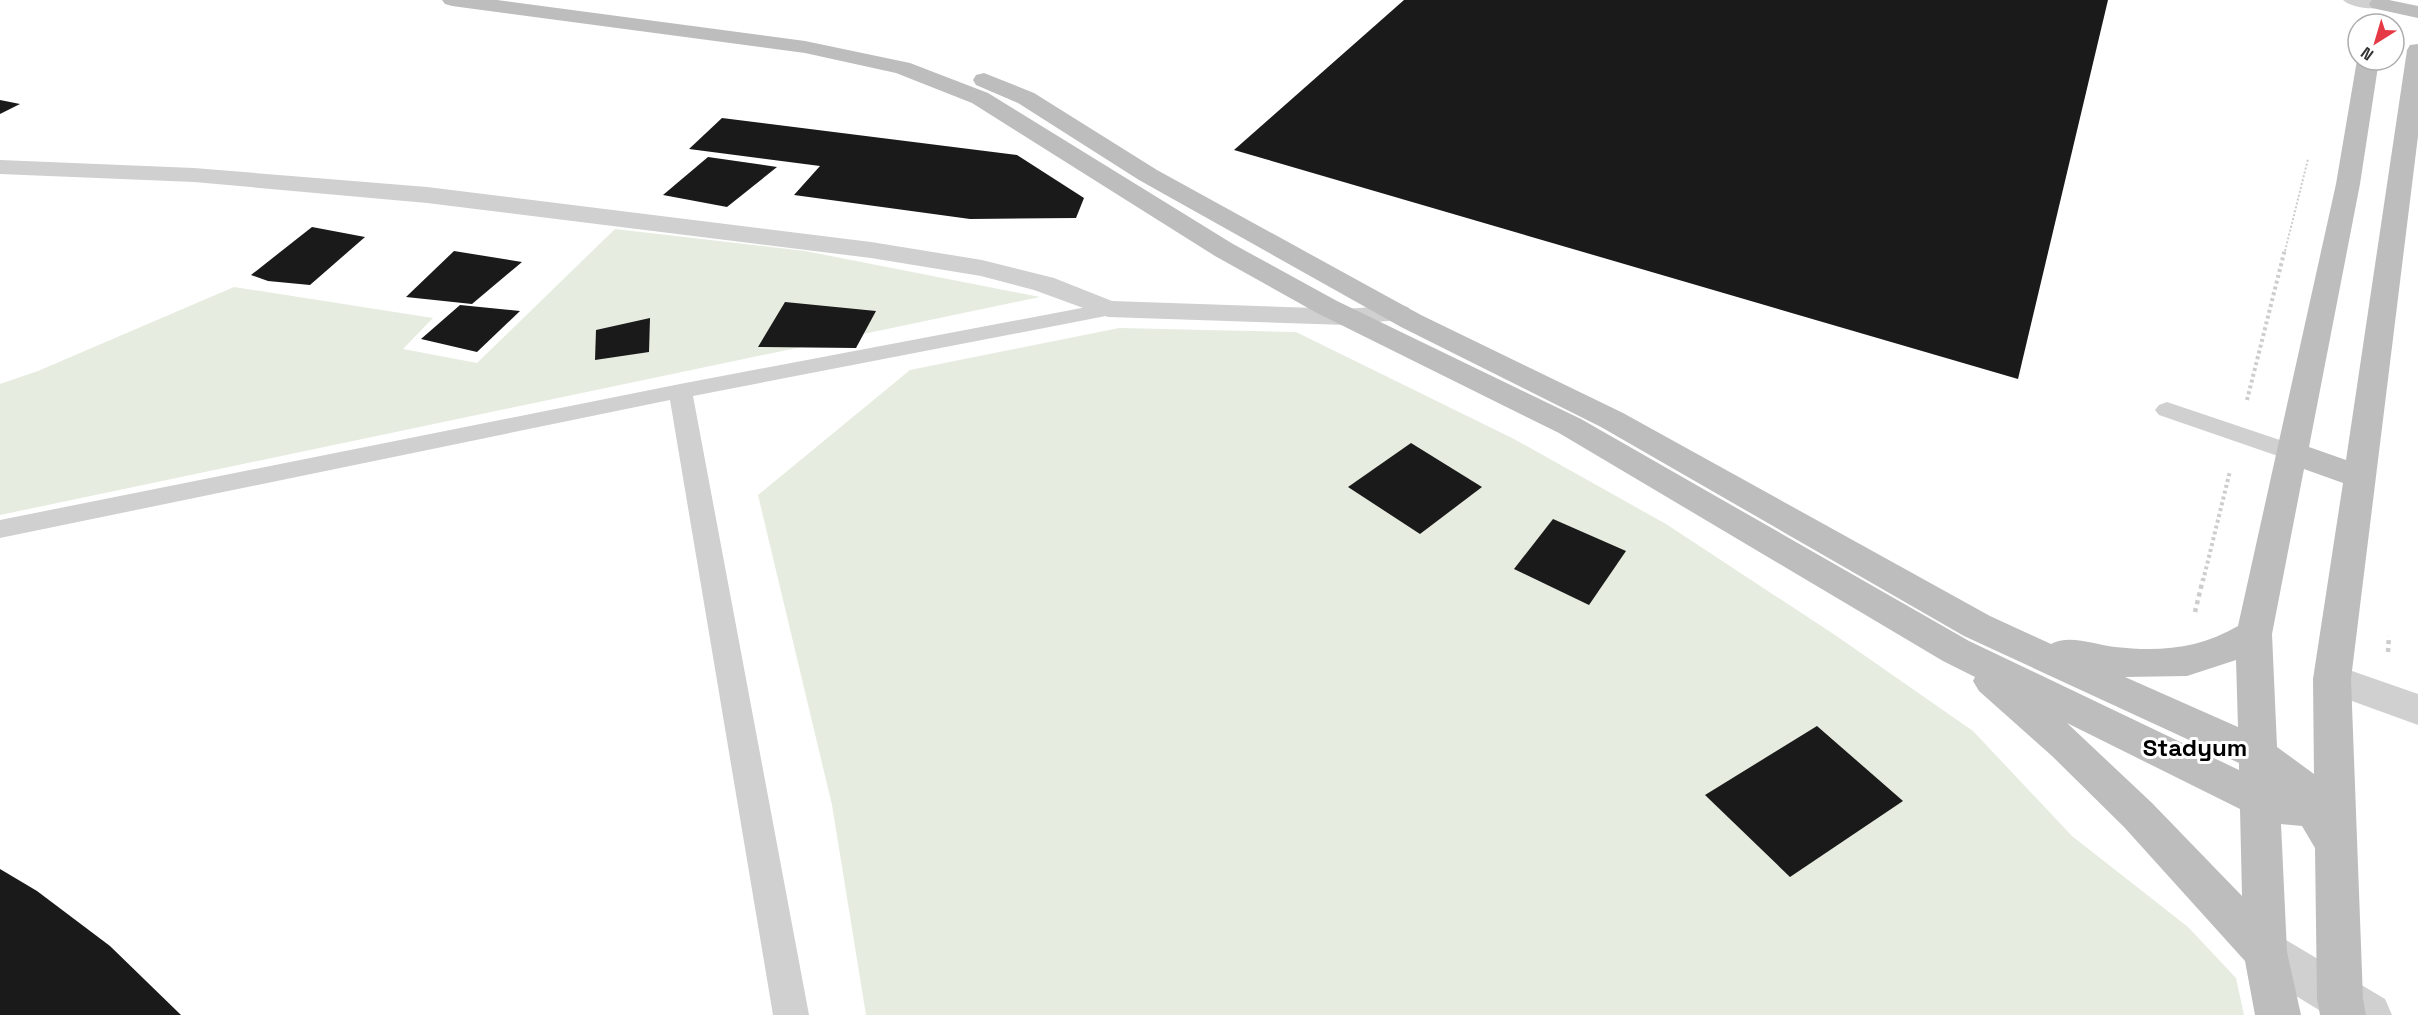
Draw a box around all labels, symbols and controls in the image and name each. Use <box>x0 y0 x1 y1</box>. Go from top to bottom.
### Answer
north arrow <box>2346 12 2406 72</box>
text: N <box>2357 42 2378 65</box>
district label: Stadyum <box>2143 732 2247 763</box>

